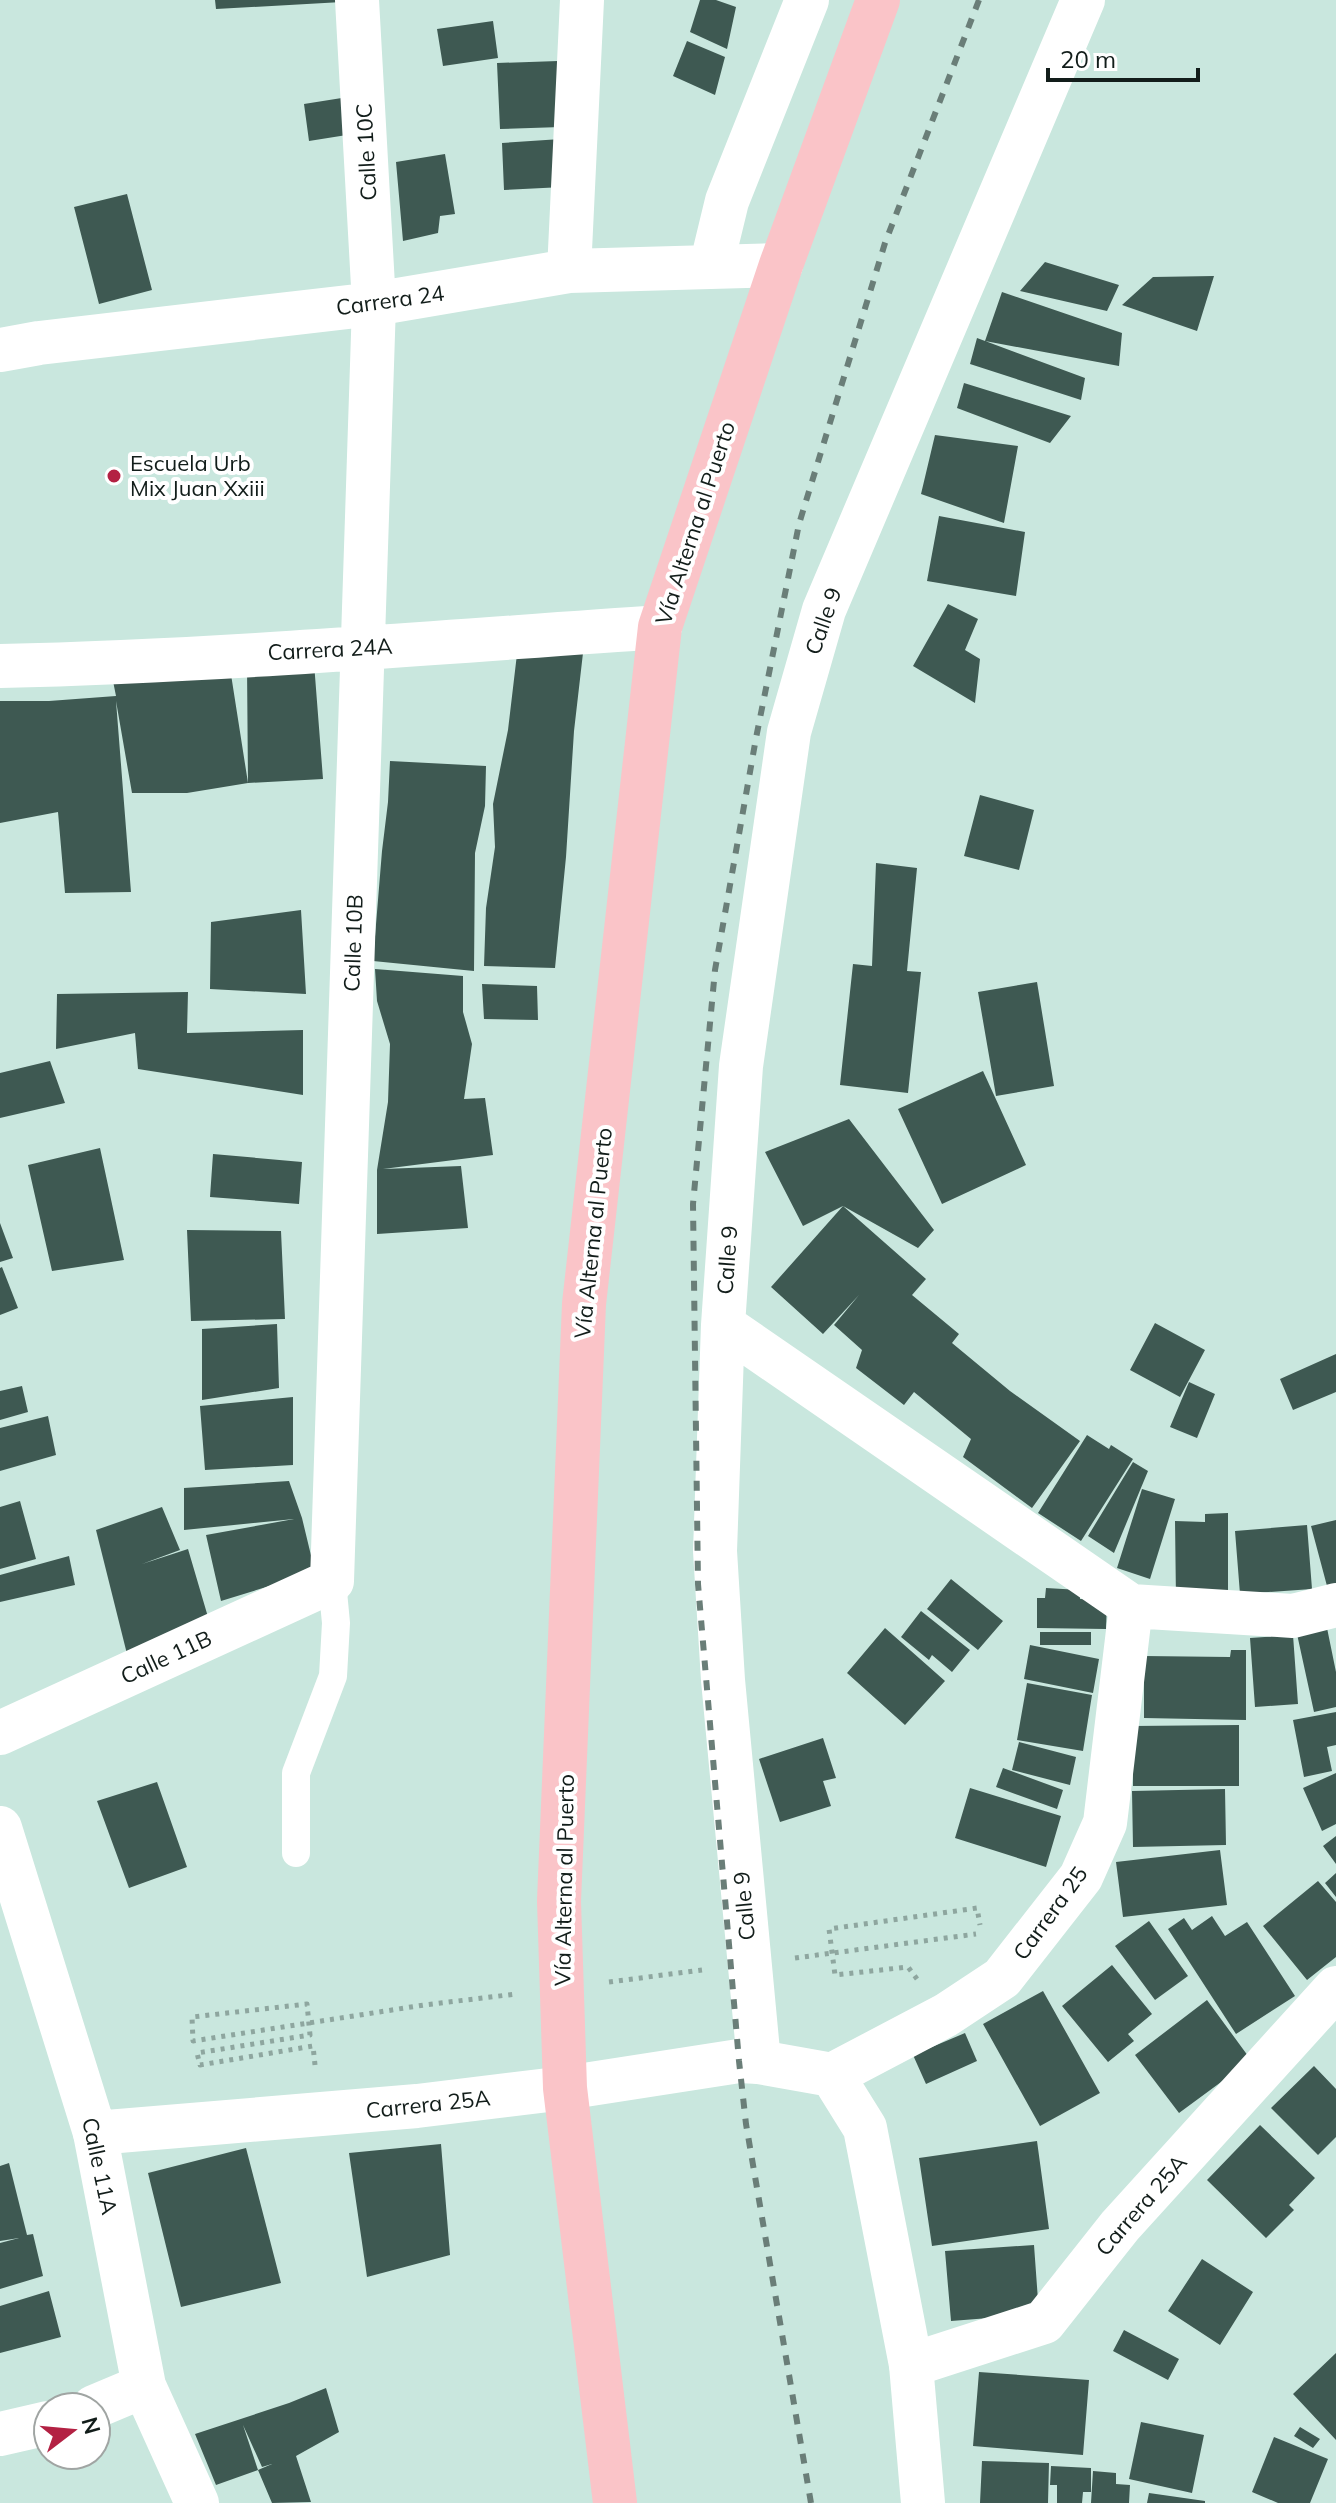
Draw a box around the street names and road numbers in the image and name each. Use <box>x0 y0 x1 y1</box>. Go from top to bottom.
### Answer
street label: Calle 10C <box>349 103 383 201</box>
street label: Carrera 24 <box>334 279 446 321</box>
street label: Vía Alterna al Puerto <box>649 418 741 628</box>
street label: Calle 9 <box>798 584 848 658</box>
street label: Carrera 24A <box>267 632 393 666</box>
street label: Calle 10B <box>337 894 369 992</box>
street label: Vía Alterna al Puerto <box>568 1126 618 1340</box>
street label: Calle 9 <box>711 1224 743 1296</box>
street label: Calle 11B <box>116 1624 216 1690</box>
street label: Vía Alterna al Puerto <box>548 1774 580 1986</box>
street label: Carrera 25 <box>1007 1861 1093 1965</box>
street label: Calle 9 <box>727 1870 761 1942</box>
street label: Carrera 25A <box>364 2084 492 2124</box>
street label: Calle 11A <box>76 2115 124 2217</box>
street label: Carrera 25A <box>1089 2149 1193 2261</box>

